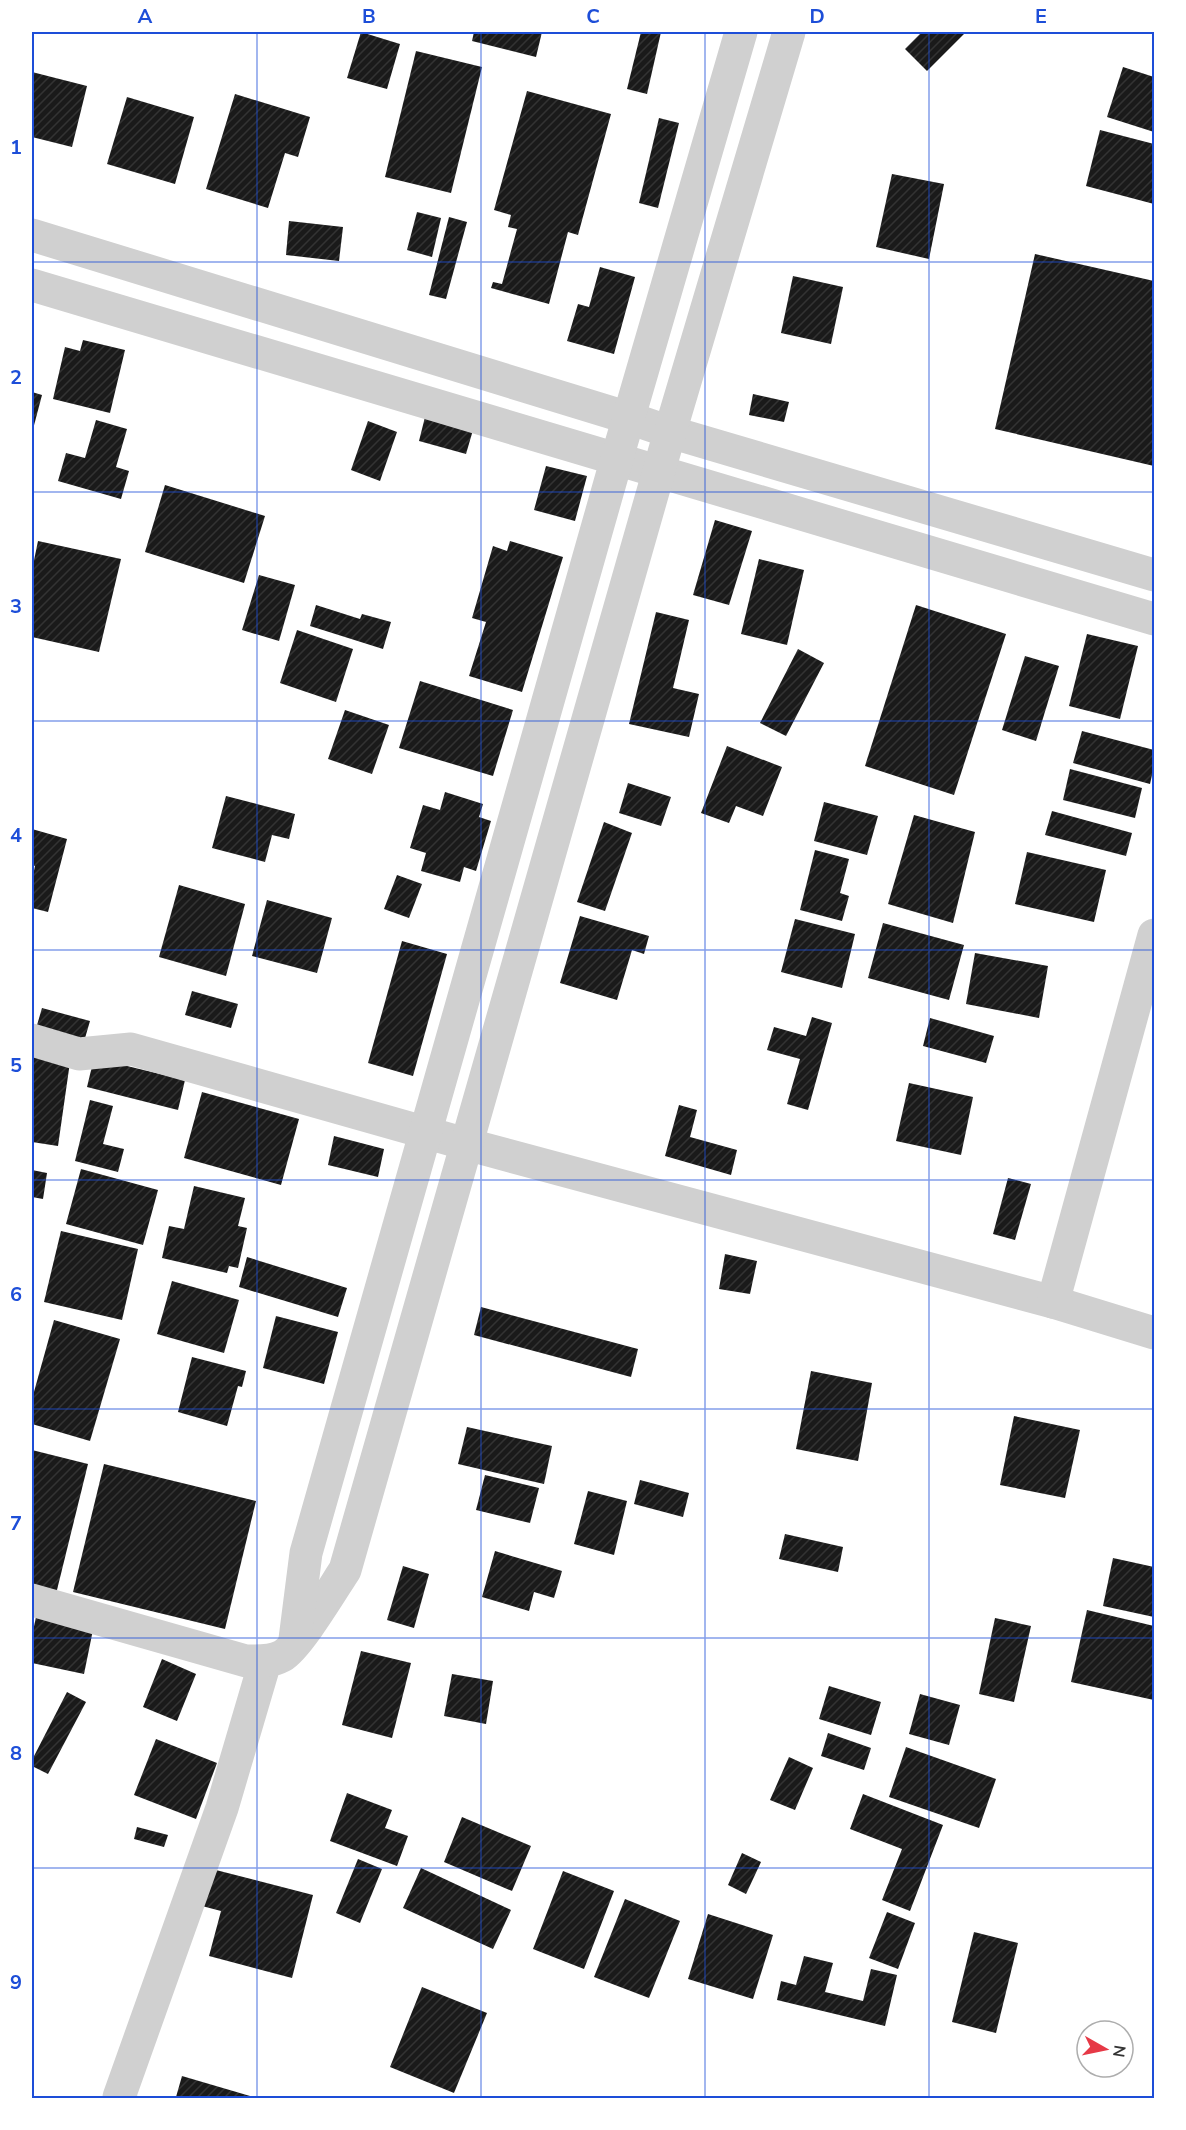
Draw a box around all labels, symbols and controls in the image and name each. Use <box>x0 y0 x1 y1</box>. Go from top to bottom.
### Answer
text: A <box>138 3 153 30</box>
text: B <box>362 3 376 30</box>
text: C <box>586 3 600 30</box>
text: D <box>809 3 825 30</box>
text: E <box>1035 3 1047 30</box>
text: 1 <box>10 134 22 161</box>
text: 2 <box>10 364 22 391</box>
text: 3 <box>10 593 22 620</box>
text: 4 <box>10 822 22 849</box>
text: 5 <box>10 1052 22 1079</box>
text: 6 <box>10 1281 22 1308</box>
text: 7 <box>10 1510 22 1537</box>
text: 8 <box>10 1740 22 1767</box>
text: 9 <box>10 1969 22 1996</box>
north arrow <box>1075 2019 1135 2079</box>
text: N <box>1107 2044 1131 2059</box>

